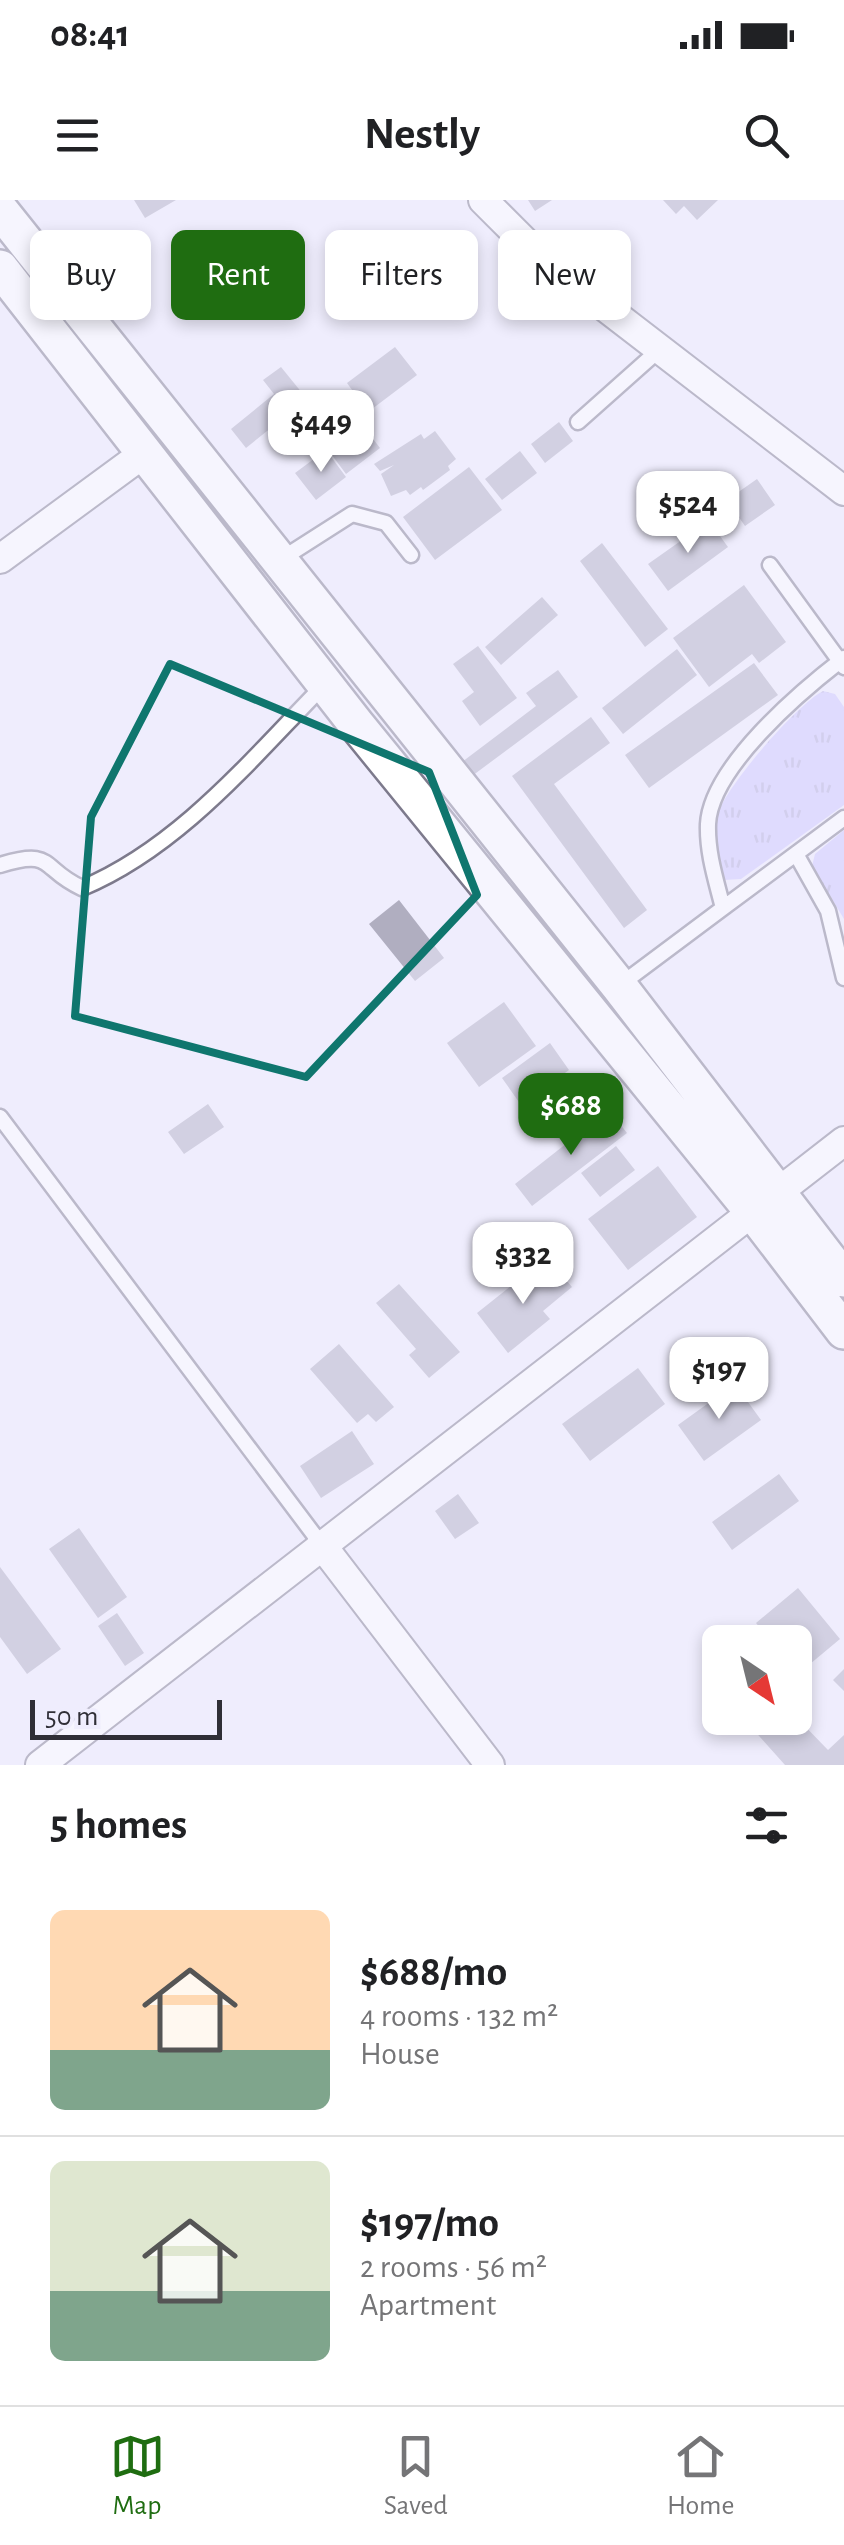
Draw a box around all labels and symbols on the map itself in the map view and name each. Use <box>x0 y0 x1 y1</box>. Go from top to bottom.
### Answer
pin: $449 <box>262 390 380 475</box>
pin: $524 <box>629 471 747 556</box>
pin: $688 <box>512 1073 630 1158</box>
pin: $332 <box>464 1222 582 1307</box>
pin: $197 <box>660 1337 778 1422</box>
north arrow <box>702 1625 812 1735</box>
scale bar <box>30 1695 222 1740</box>

